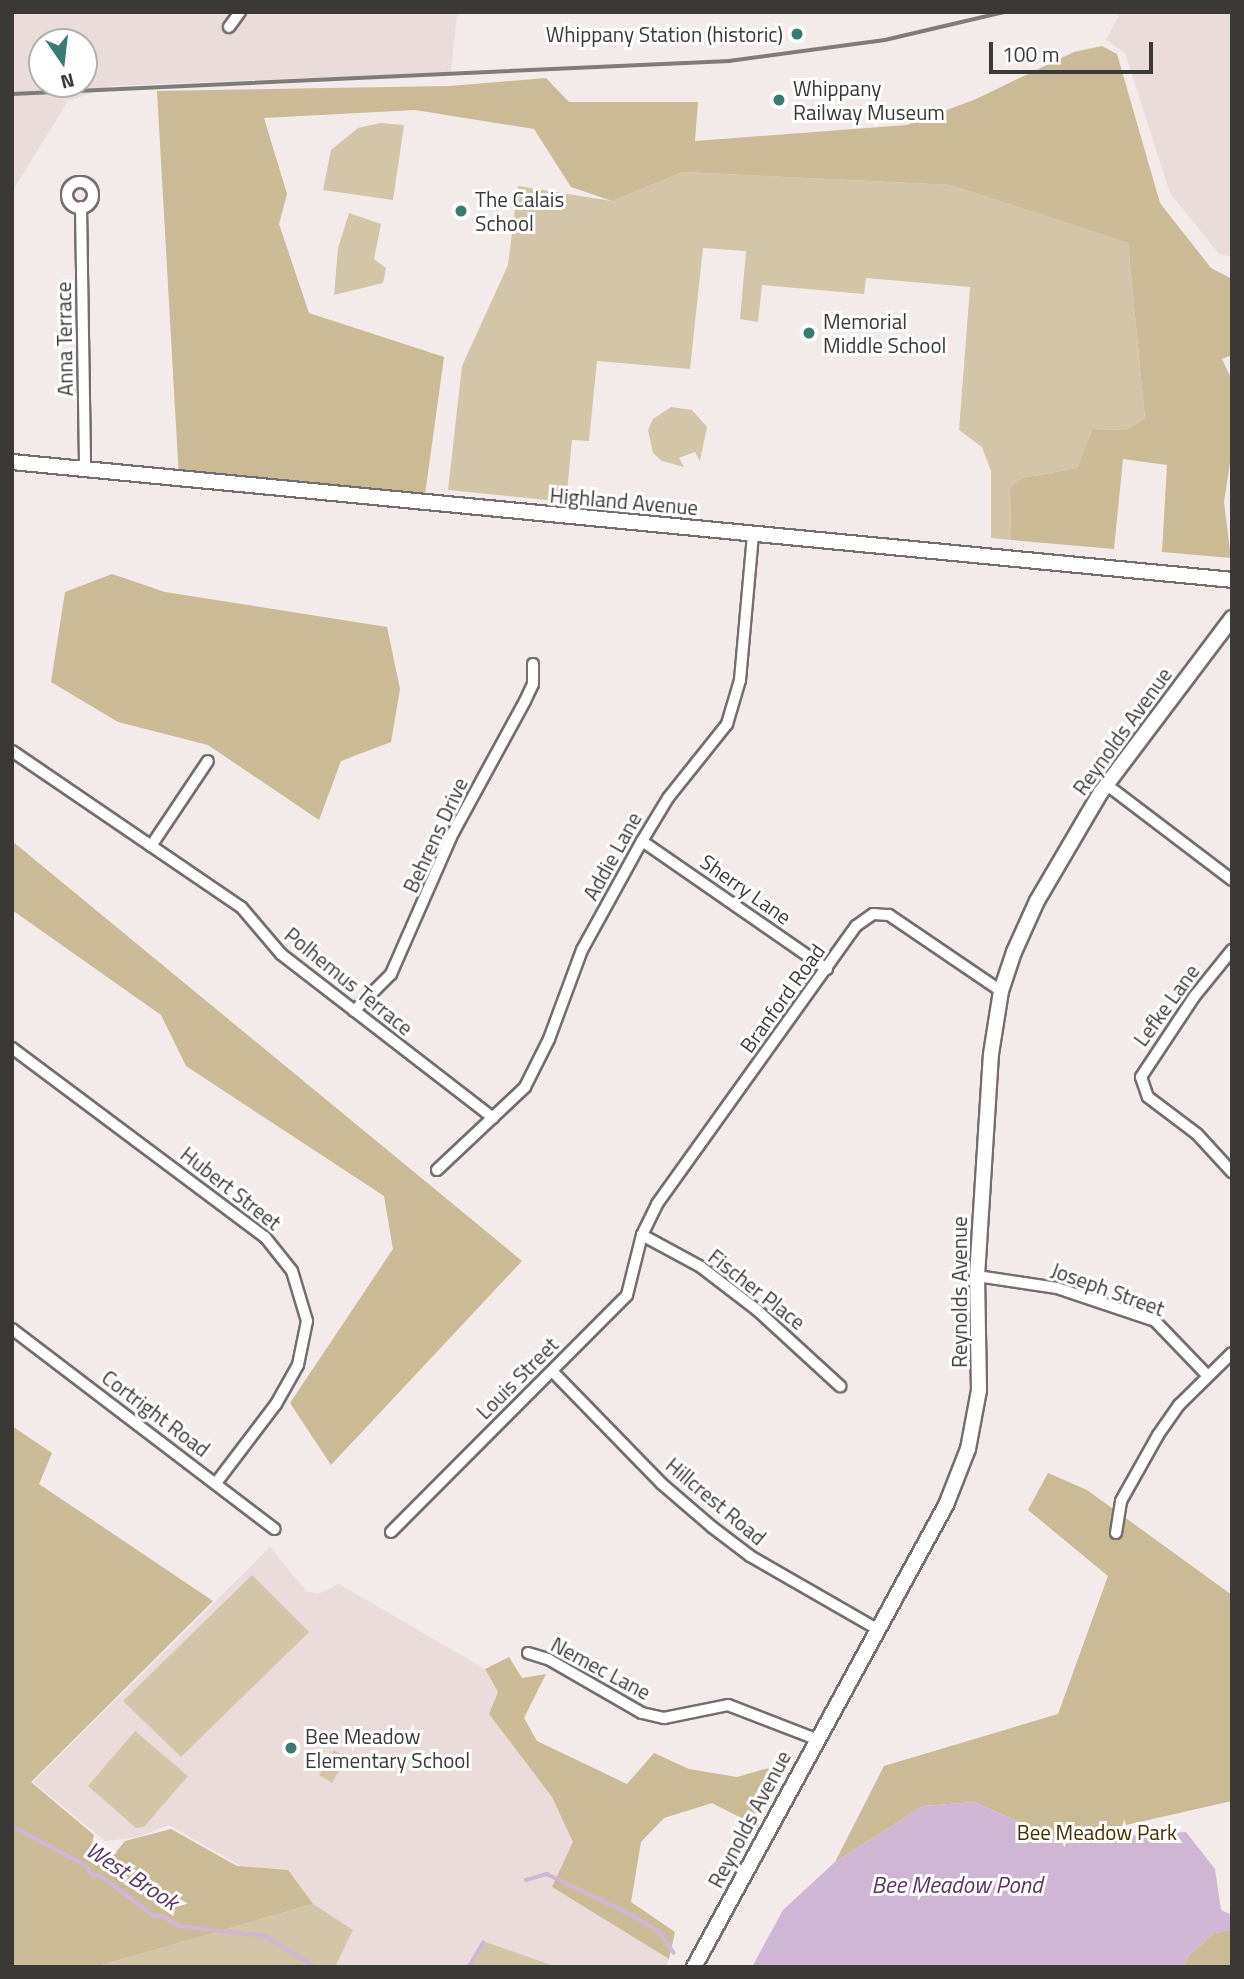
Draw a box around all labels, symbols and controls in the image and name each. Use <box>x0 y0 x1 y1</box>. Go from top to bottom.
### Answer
place label: Whippany Station (historic) <box>546 21 783 47</box>
marker: Whippany Station (historic) <box>789 26 805 42</box>
north arrow <box>28 28 98 98</box>
scale bar <box>992 28 1156 72</box>
text: 100 m <box>1002 38 1059 70</box>
text: N <box>58 66 78 98</box>
place label: Whippany Railway Museum <box>793 75 945 125</box>
marker: Whippany Railway Museum <box>771 92 787 108</box>
place label: The Calais School <box>475 186 564 236</box>
marker: The Calais School <box>453 203 469 219</box>
street label: Anna Terrace <box>50 281 78 397</box>
place label: Memorial Middle School <box>823 308 946 358</box>
marker: Memorial Middle School <box>801 325 817 341</box>
street label: Highland Avenue <box>549 482 699 520</box>
street label: Reynolds Avenue <box>1067 662 1177 800</box>
street label: Behrens Drive <box>397 773 473 897</box>
street label: Addie Lane <box>577 808 647 904</box>
street label: Sherry Lane <box>696 849 796 929</box>
street label: Polhemus Terrace <box>280 922 418 1040</box>
street label: Branford Road <box>734 939 830 1057</box>
street label: Lefke Lane <box>1128 959 1204 1051</box>
street label: Hubert Street <box>176 1141 286 1235</box>
street label: Reynolds Avenue <box>946 1216 972 1368</box>
street label: Fischer Place <box>704 1243 810 1335</box>
street label: Joseph Street <box>1048 1257 1168 1321</box>
street label: Louis Street <box>471 1332 563 1424</box>
street label: Cortright Road <box>97 1364 215 1462</box>
street label: Hillcrest Road <box>661 1452 771 1550</box>
street label: Nemec Lane <box>547 1631 655 1705</box>
place label: Bee Meadow Elementary School <box>305 1723 470 1773</box>
marker: Bee Meadow Elementary School <box>283 1740 299 1756</box>
street label: Reynolds Avenue <box>702 1746 796 1892</box>
park label: Bee Meadow Park <box>1017 1819 1177 1845</box>
water label: West Brook <box>81 1836 183 1916</box>
water label: Bee Meadow Pond <box>872 1871 1042 1899</box>

